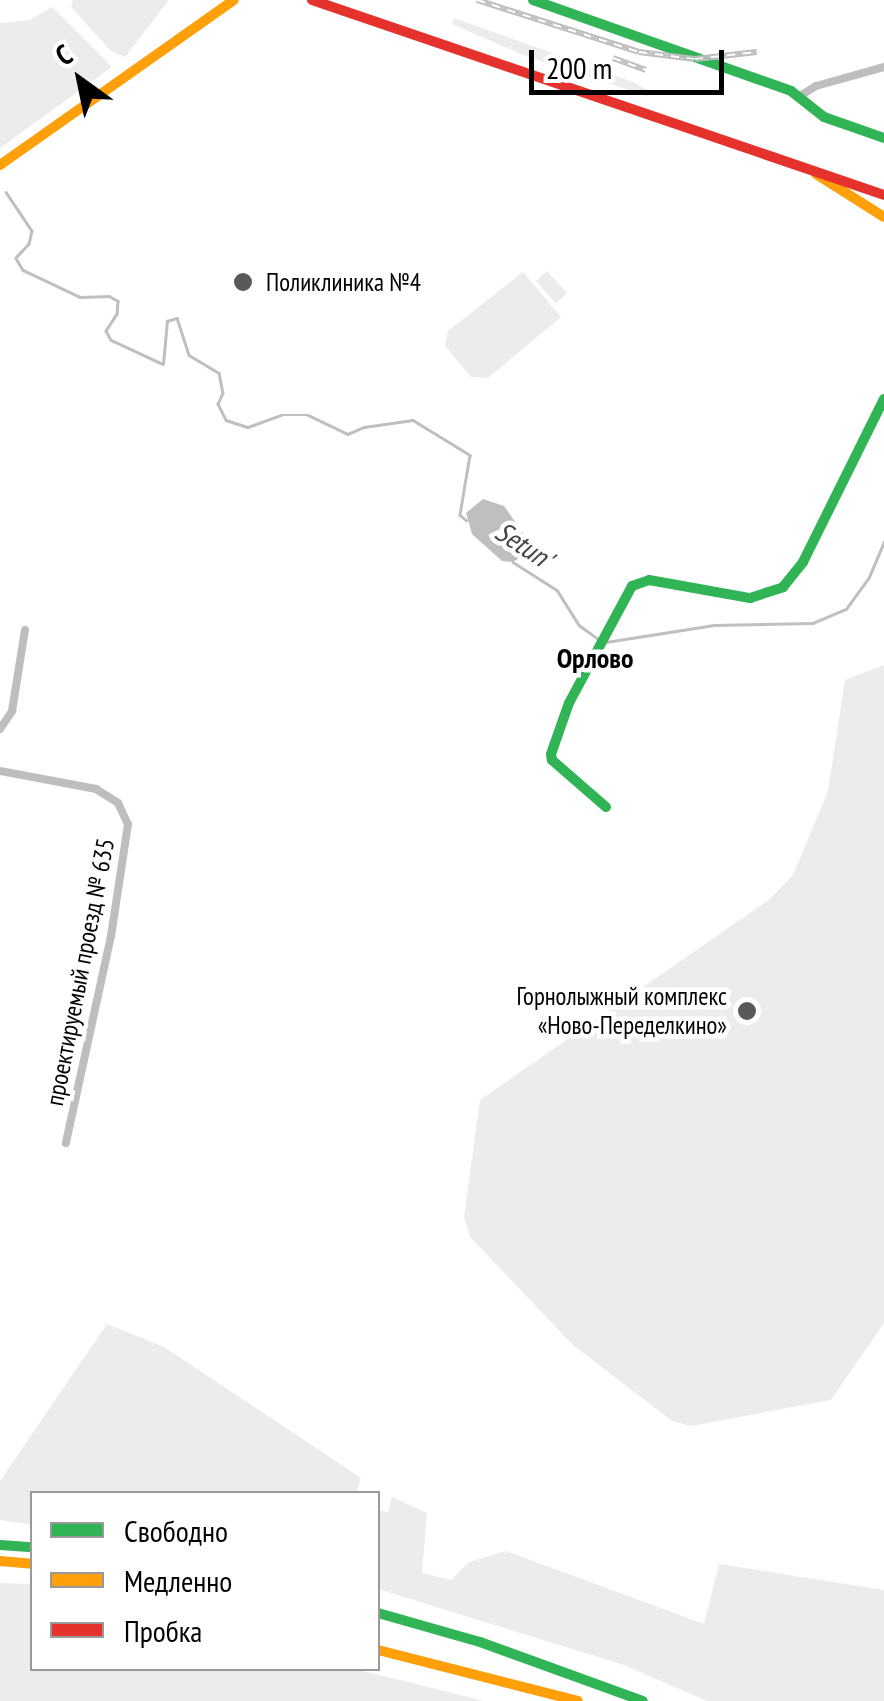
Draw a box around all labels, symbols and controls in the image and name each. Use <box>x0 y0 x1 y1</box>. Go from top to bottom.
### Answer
north arrow <box>30 30 130 130</box>
scale bar <box>534 30 729 92</box>
text: С <box>48 35 79 73</box>
text: 200 m <box>546 48 612 87</box>
place label: Поликлиника №4 <box>266 267 421 297</box>
marker: Поликлиника №4 <box>230 269 256 295</box>
water label: Setun' <box>489 514 559 576</box>
district label: Орлово <box>557 641 633 675</box>
street label: проектируемый проезд № 635 <box>39 836 121 1108</box>
place label: Горнолыжный комплекс «Ново-Переделкино» <box>516 982 727 1041</box>
marker: Горнолыжный комплекс «Ново-Переделкино» <box>736 1000 758 1022</box>
legend <box>30 1491 380 1671</box>
text: Свободно <box>124 1511 228 1550</box>
text: Медленно <box>124 1561 232 1600</box>
text: Пробка <box>124 1611 202 1650</box>

